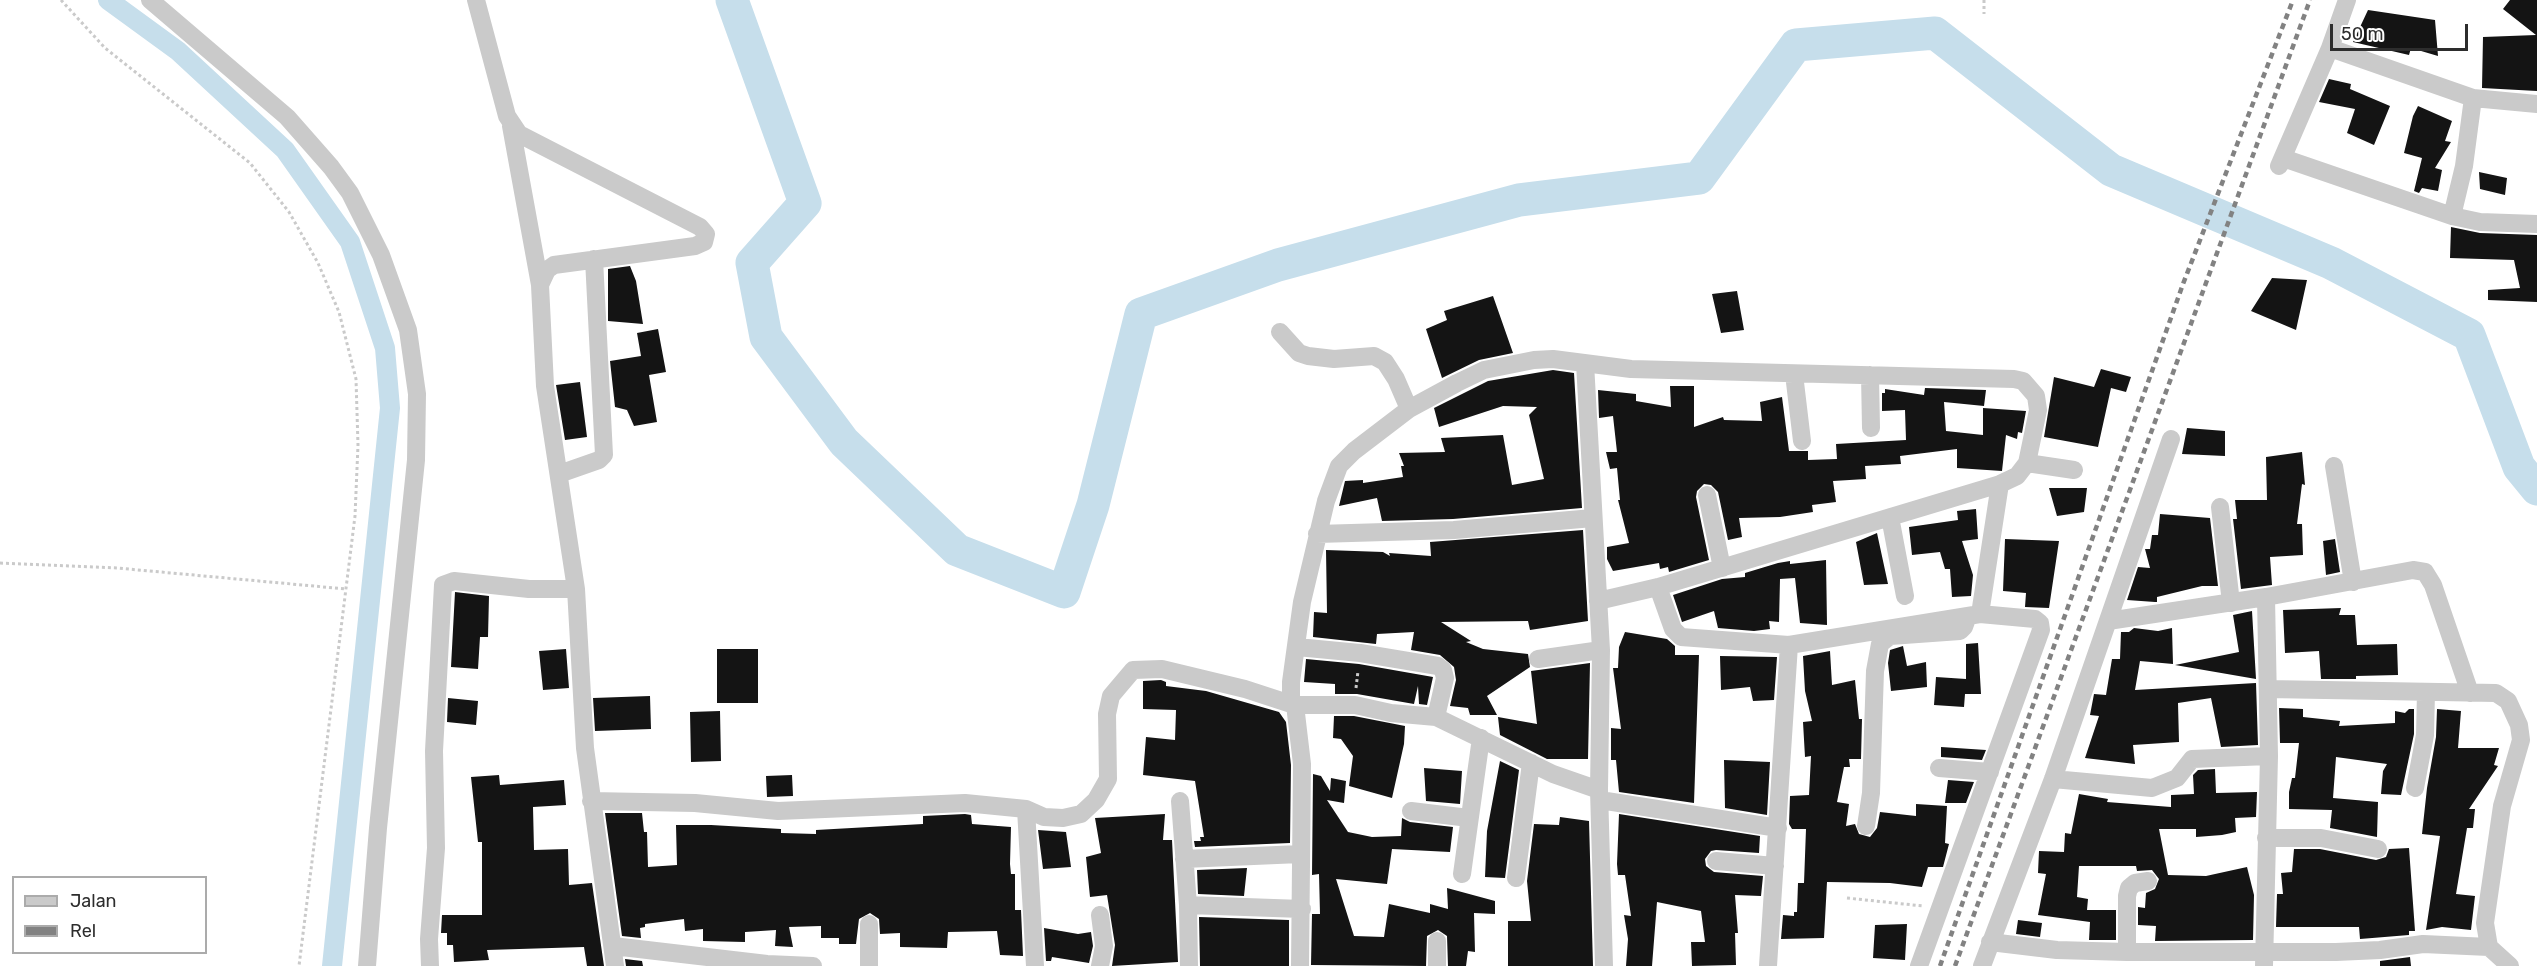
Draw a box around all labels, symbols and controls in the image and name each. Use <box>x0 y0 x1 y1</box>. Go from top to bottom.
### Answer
scale bar <box>2333 12 2471 50</box>
text: 50 m <box>2341 23 2384 45</box>
legend <box>12 876 207 954</box>
text: Jalan <box>70 890 117 912</box>
text: Rel <box>70 920 96 942</box>

